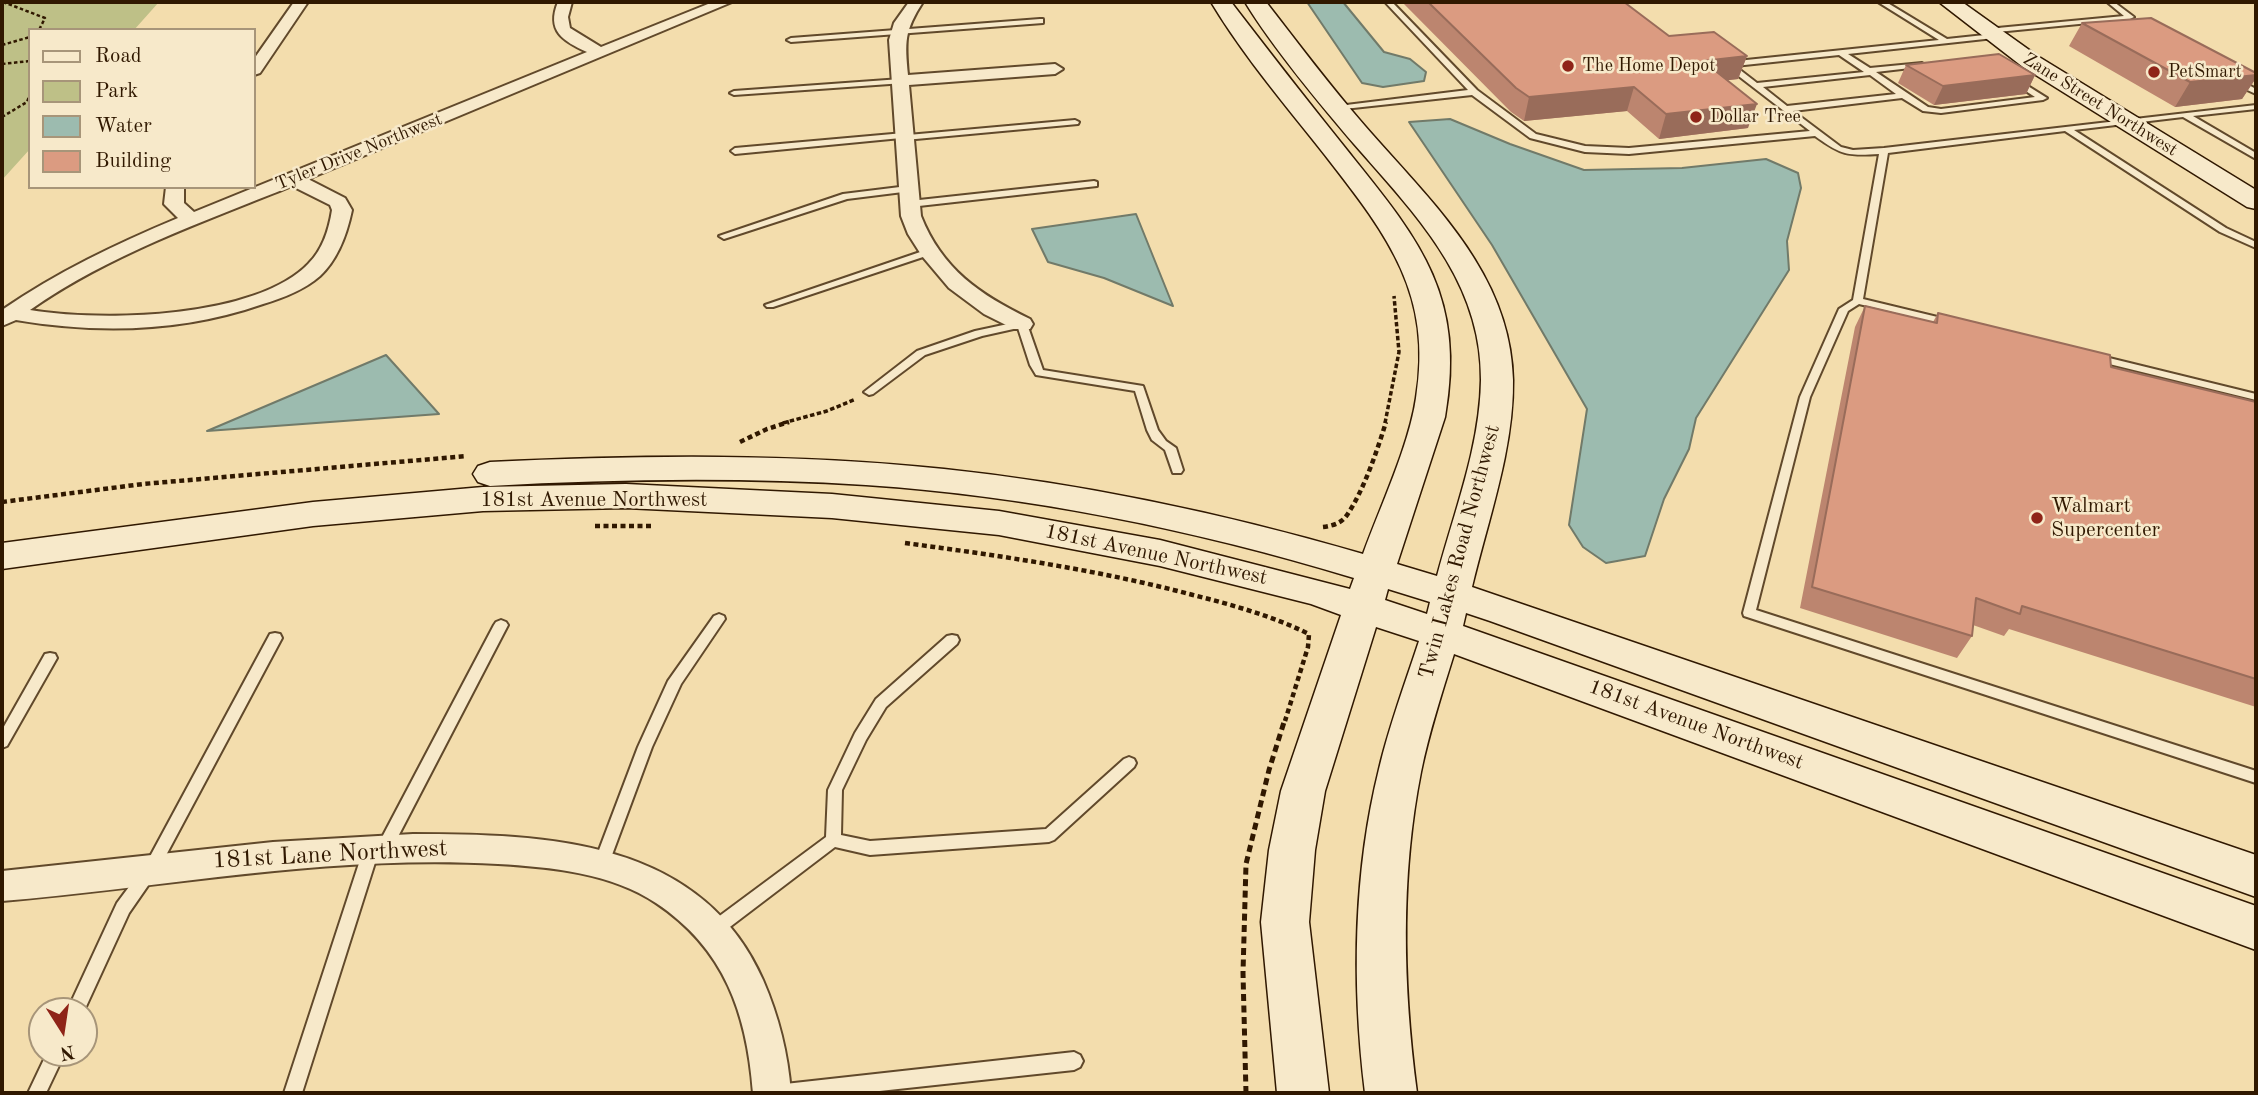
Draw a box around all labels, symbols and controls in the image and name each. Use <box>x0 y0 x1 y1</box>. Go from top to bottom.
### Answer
legend <box>28 28 256 189</box>
text: Road <box>95 46 142 67</box>
street label: Zane Street Northwest <box>2019 49 2181 161</box>
place label: The Home Depot <box>1582 55 1716 77</box>
marker: The Home Depot <box>1560 58 1576 74</box>
place label: PetSmart <box>2168 61 2242 83</box>
marker: PetSmart <box>2146 64 2162 80</box>
text: Park <box>95 81 138 102</box>
place label: Dollar Tree <box>1710 106 1801 128</box>
street label: Tyler Drive Northwest <box>272 109 446 195</box>
marker: Dollar Tree <box>1688 109 1704 125</box>
text: Water <box>95 116 152 137</box>
text: Building <box>95 151 171 172</box>
street label: Twin Lakes Road Northwest <box>1414 422 1506 682</box>
street label: 181st Avenue Northwest <box>481 487 707 513</box>
place label: Walmart Supercenter <box>2051 493 2160 543</box>
marker: Walmart Supercenter <box>2029 510 2045 526</box>
street label: 181st Avenue Northwest <box>1042 519 1270 591</box>
street label: 181st Avenue Northwest <box>1585 674 1807 776</box>
street label: 181st Lane Northwest <box>212 834 448 876</box>
north arrow <box>28 997 98 1067</box>
text: N <box>58 1040 76 1062</box>

